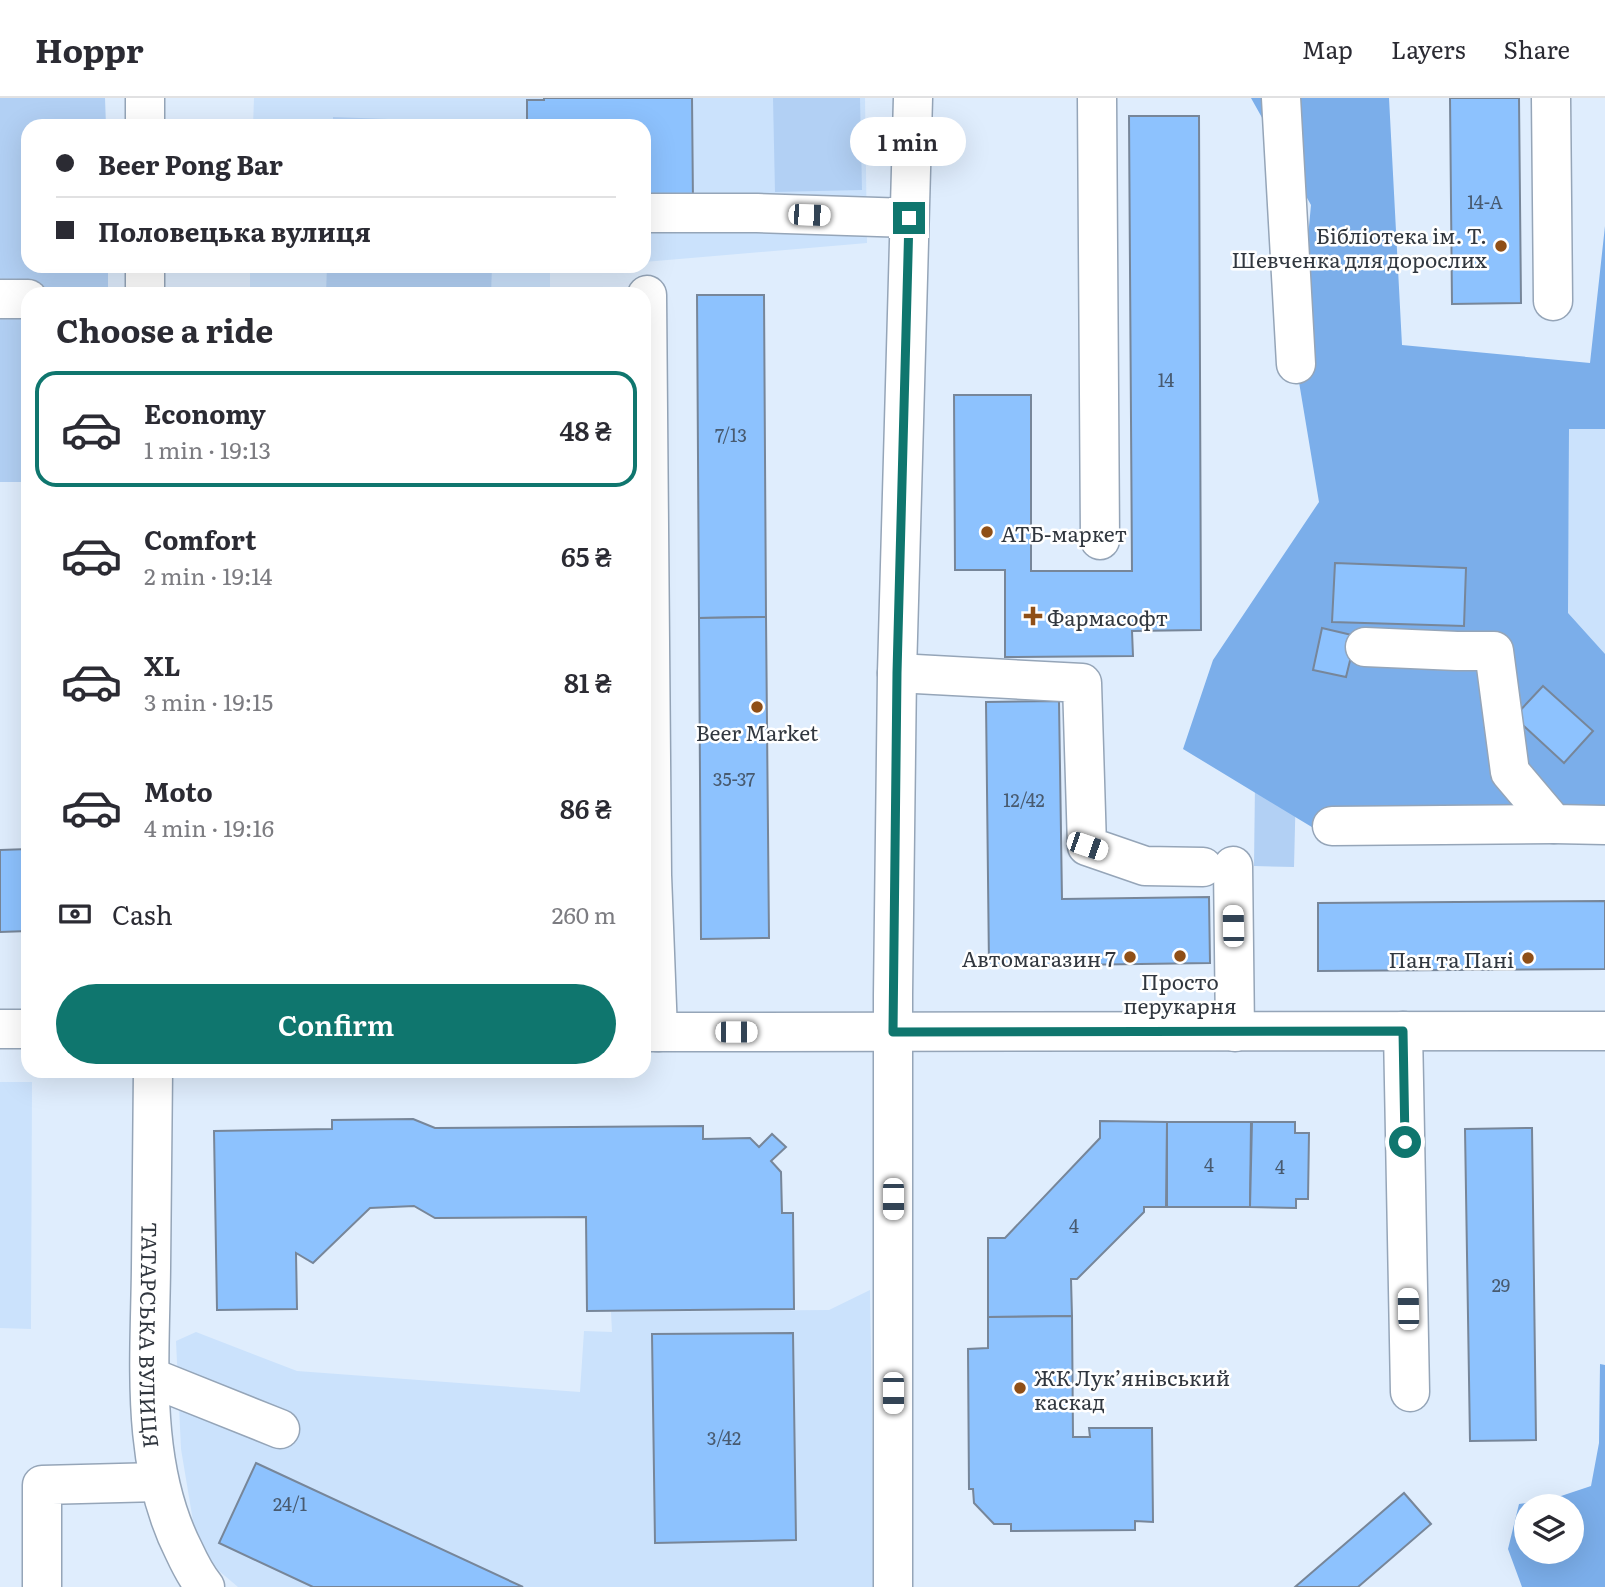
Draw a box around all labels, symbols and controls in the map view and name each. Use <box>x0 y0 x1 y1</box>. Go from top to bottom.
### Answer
text: Hoppr <box>35 24 144 73</box>
text: Map <box>1302 31 1353 66</box>
text: Layers <box>1391 31 1465 66</box>
text: Share <box>1503 31 1570 66</box>
callout: 1 min <box>851 116 967 166</box>
text: 1 min <box>878 124 938 158</box>
text: Beer Pong Bar <box>98 144 283 183</box>
house number: 14-А <box>1467 188 1503 215</box>
route end <box>893 202 925 234</box>
car <box>788 204 831 226</box>
text: Половецька вулиця <box>98 211 371 250</box>
place label: Бібліотека ім. Т. Шевченка для дорослих <box>1232 219 1487 274</box>
marker: Бібліотека ім. Т. Шевченка для дорослих <box>1493 238 1509 254</box>
text: Choose a ride <box>56 305 273 353</box>
house number: 14 <box>1158 366 1174 393</box>
text: Economy <box>144 393 266 432</box>
icon: car <box>60 398 123 461</box>
text: 48 ₴ <box>559 410 612 449</box>
house number: 7/13 <box>715 421 747 448</box>
text: 1 min · 19:13 <box>144 432 271 466</box>
place label: АТБ-маркет <box>1001 517 1127 548</box>
text: Comfort <box>144 519 256 558</box>
icon: car <box>60 524 123 587</box>
marker: АТБ-маркет <box>979 524 995 540</box>
text: 65 ₴ <box>561 536 612 575</box>
text: 2 min · 19:14 <box>144 558 272 592</box>
place label: Фармасофт <box>1047 601 1168 632</box>
marker: Фармасофт <box>1025 608 1041 624</box>
text: XL <box>144 645 181 684</box>
icon: car <box>60 650 123 713</box>
text: 81 ₴ <box>564 662 612 701</box>
text: 3 min · 19:15 <box>144 684 273 718</box>
marker: Beer Market <box>749 699 765 715</box>
place label: Beer Market <box>696 716 819 747</box>
house number: 35-37 <box>713 765 755 792</box>
text: Moto <box>144 771 213 810</box>
icon: car <box>60 776 123 839</box>
house number: 12/42 <box>1003 786 1045 813</box>
text: 86 ₴ <box>560 788 612 827</box>
text: 4 min · 19:16 <box>144 810 274 844</box>
car <box>1064 829 1111 863</box>
text: Cash <box>112 894 173 933</box>
icon: cash <box>56 895 94 933</box>
text: 260 m <box>552 897 616 931</box>
car <box>1223 905 1244 947</box>
place label: Автомагазин 7 <box>962 942 1116 973</box>
place label: Пан та Пані <box>1389 943 1514 974</box>
marker: Просто перукарня <box>1172 948 1188 964</box>
marker: Автомагазин 7 <box>1122 949 1138 965</box>
marker: Пан та Пані <box>1520 950 1536 966</box>
place label: Просто перукарня <box>1123 965 1237 1020</box>
button: Confirm <box>56 984 616 1064</box>
car <box>716 1022 758 1043</box>
route start <box>1389 1126 1421 1158</box>
house number: 4 <box>1204 1151 1214 1178</box>
house number: 4 <box>1275 1153 1285 1180</box>
car <box>883 1178 904 1220</box>
house number: 4 <box>1069 1212 1079 1239</box>
street label: ТАТАРСЬКА ВУЛИЦЯ <box>134 1222 169 1449</box>
house number: 29 <box>1492 1271 1510 1298</box>
car <box>1398 1288 1419 1330</box>
place label: ЖК Лук’янівський каскад <box>1034 1361 1230 1416</box>
car <box>883 1372 904 1414</box>
marker: ЖК Лук’янівський каскад <box>1012 1380 1028 1396</box>
house number: 3/42 <box>707 1424 741 1451</box>
house number: 24/1 <box>273 1490 307 1517</box>
map controls <box>1514 1494 1584 1564</box>
button: layers <box>1514 1494 1584 1564</box>

